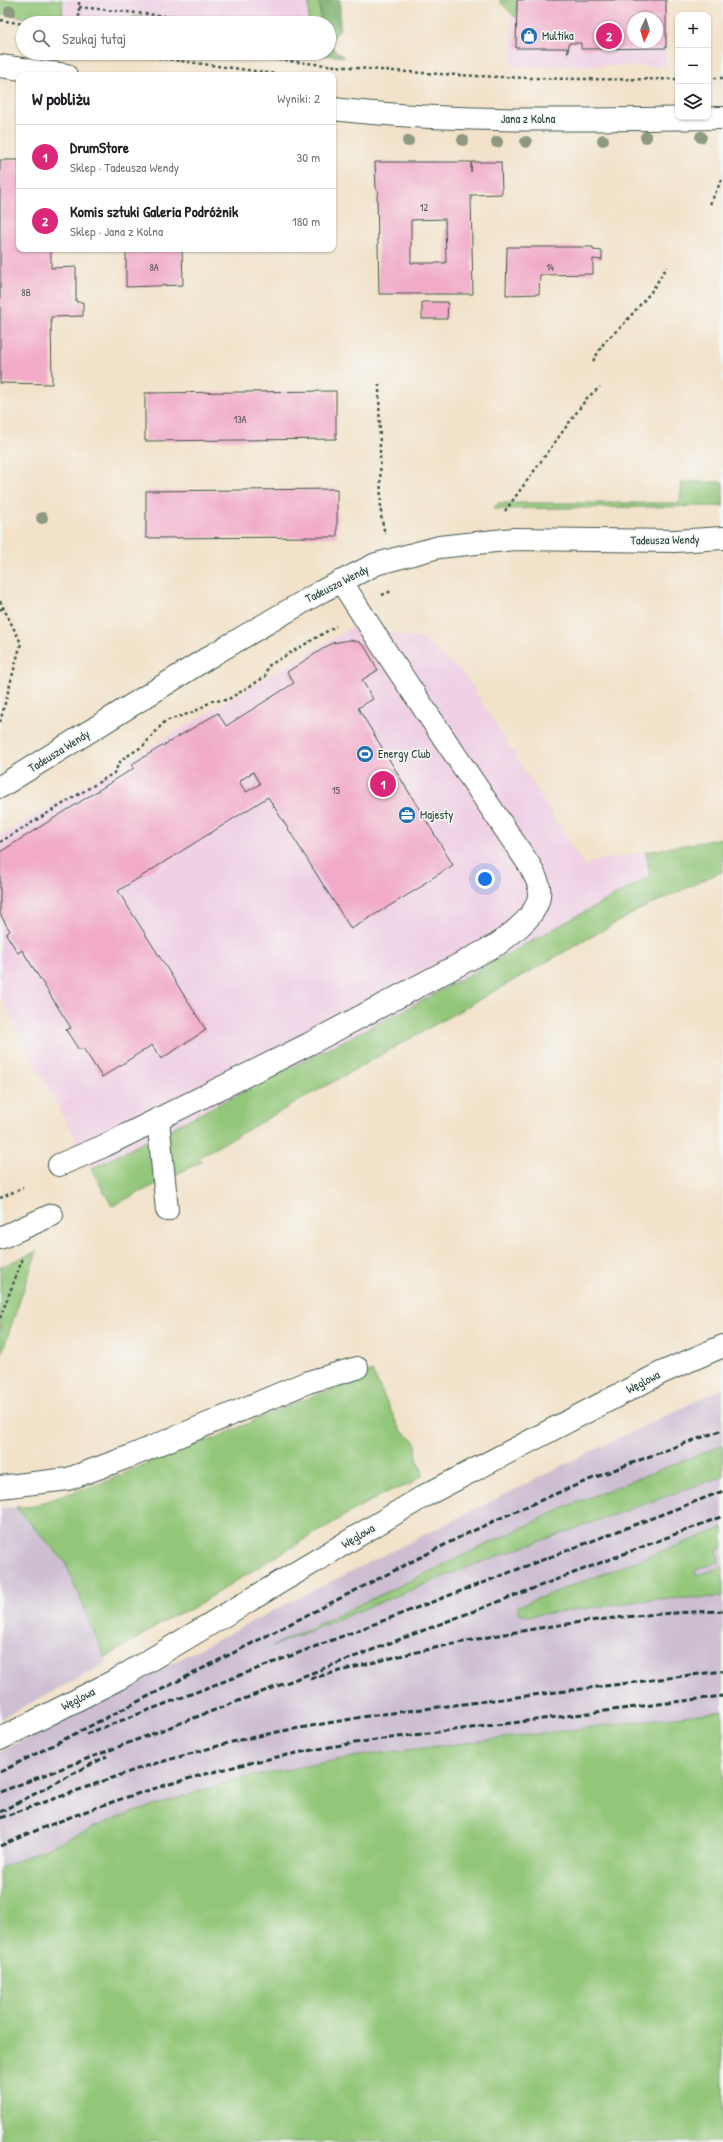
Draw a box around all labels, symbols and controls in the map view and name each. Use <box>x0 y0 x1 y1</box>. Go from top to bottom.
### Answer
north arrow <box>627 12 663 48</box>
map controls <box>675 12 711 120</box>
button: + <box>675 12 711 48</box>
search box <box>16 16 336 60</box>
pin: 2 <box>596 21 622 51</box>
shop icon: Multika <box>519 26 539 46</box>
icon: search <box>30 27 52 49</box>
place label: Multika <box>542 27 574 44</box>
text: Szukaj tutaj <box>62 28 126 49</box>
button: − <box>675 48 711 84</box>
button: layers <box>675 84 711 120</box>
text: W pobliżu <box>32 87 90 110</box>
text: Wyniki: 2 <box>277 89 320 107</box>
street label: Jana z Kolna <box>501 110 555 127</box>
text: DrumStore <box>70 137 129 158</box>
text: 1 <box>43 148 47 166</box>
text: 30 m <box>297 148 320 166</box>
text: Sklep · Tadeusza Wendy <box>70 158 179 176</box>
text: Komis sztuki Galeria Podróżnik <box>70 201 238 222</box>
house number: 12 <box>420 201 428 214</box>
text: 2 <box>42 212 48 230</box>
text: 180 m <box>292 212 320 230</box>
text: Sklep · Jana z Kolna <box>70 222 163 240</box>
house number: 8A <box>149 261 159 274</box>
house number: 14 <box>546 261 554 274</box>
house number: 8B <box>21 286 31 299</box>
house number: 13A <box>234 413 247 426</box>
street label: Tadeusza Wendy <box>630 530 700 549</box>
street label: Tadeusza Wendy <box>302 560 371 607</box>
street label: Tadeusza Wendy <box>25 725 93 776</box>
sports icon: Energy Club <box>355 744 375 764</box>
place label: Energy Club <box>378 745 431 762</box>
pin: 1 <box>370 769 396 799</box>
house number: 15 <box>332 784 341 797</box>
office icon: Majesty <box>397 805 417 825</box>
place label: Majesty <box>420 806 453 823</box>
your location <box>475 869 495 889</box>
street label: Węglowa <box>623 1366 663 1397</box>
street label: Węglowa <box>338 1519 378 1552</box>
street label: Węglowa <box>58 1683 98 1714</box>

